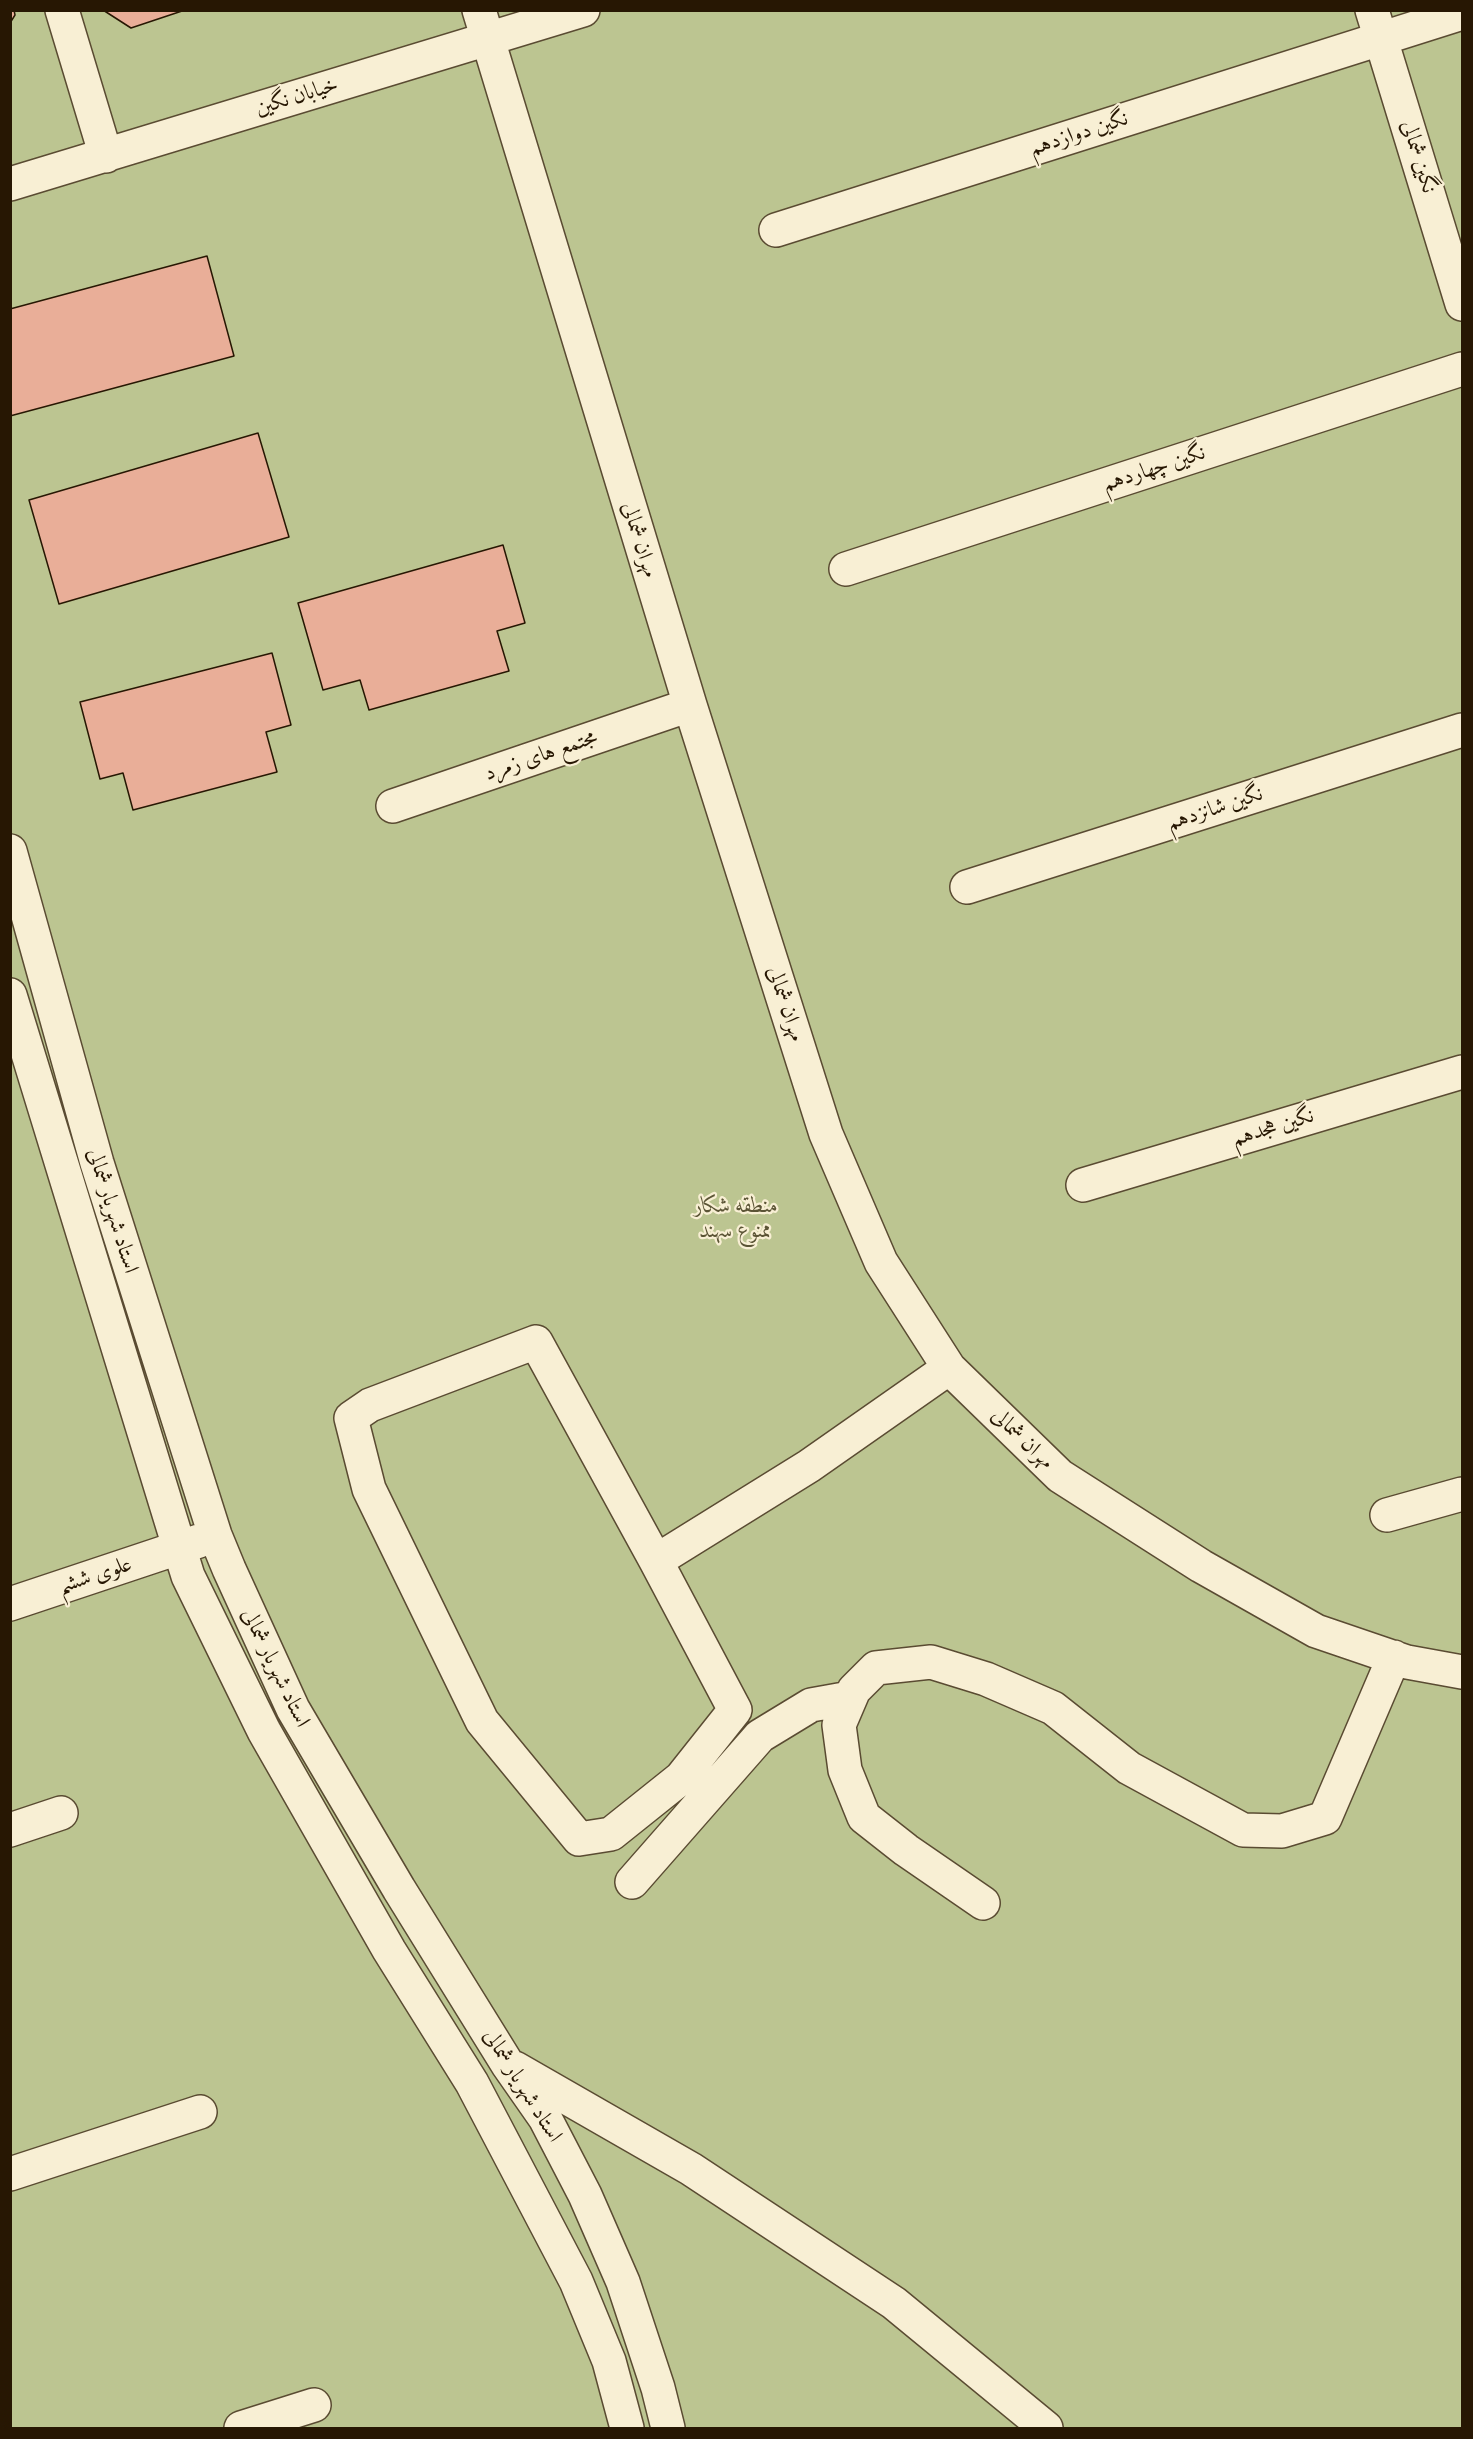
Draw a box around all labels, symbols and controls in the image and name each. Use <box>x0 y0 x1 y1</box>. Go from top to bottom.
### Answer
street label: خیابان نگین <box>252 72 342 122</box>
street label: نگین دوازدهم <box>1026 106 1132 162</box>
street label: نگین شمالی <box>1394 117 1442 197</box>
street label: نگین چهاردهم <box>1099 440 1209 498</box>
street label: مهران شمالی <box>615 499 663 581</box>
street label: مجتمع های زمرد <box>481 724 601 788</box>
street label: نگین شانزدهم <box>1164 781 1266 837</box>
street label: مهران شمالی <box>760 963 810 1045</box>
street label: نگین هجدهم <box>1229 1103 1317 1153</box>
street label: استاد شهریار شمالی <box>81 1145 143 1277</box>
park label: منطقه شکار ممنوع سهند <box>694 1194 778 1246</box>
street label: مهران شمالی <box>985 1403 1059 1475</box>
street label: علوی ششم <box>55 1552 135 1600</box>
street label: استاد شهریار شمالی <box>235 1604 315 1732</box>
street label: استاد شهریار شمالی <box>477 2024 567 2148</box>

